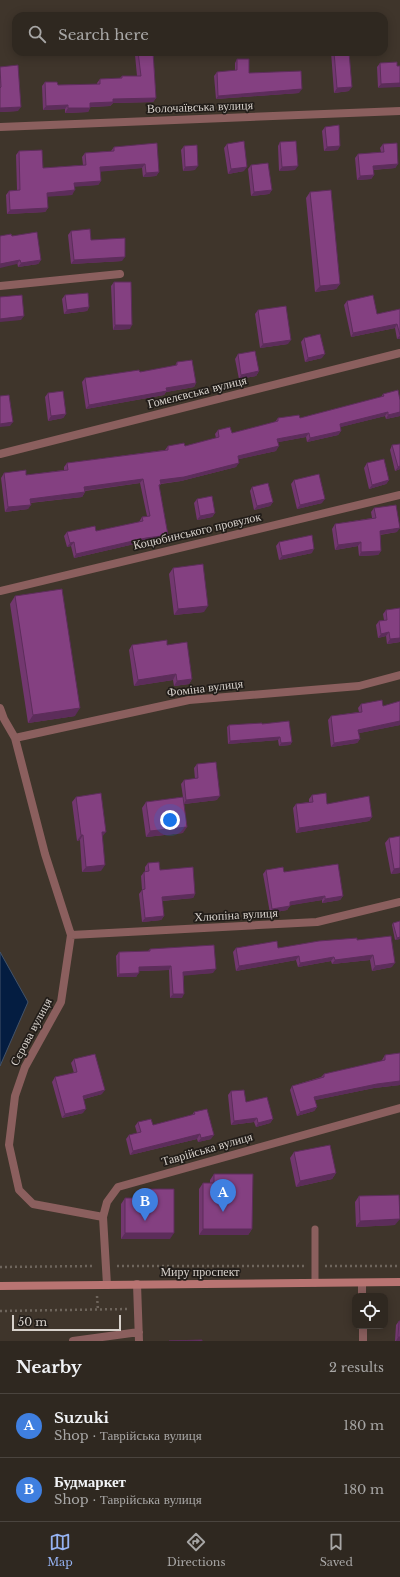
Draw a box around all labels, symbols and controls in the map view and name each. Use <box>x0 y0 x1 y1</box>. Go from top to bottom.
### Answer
search box <box>12 12 388 56</box>
icon: search <box>26 23 48 45</box>
text: Search here <box>58 25 149 44</box>
street label: Волочаївська вулиця <box>147 97 254 116</box>
street label: Гомелєвська вулиця <box>146 372 248 411</box>
street label: Коцюбинського провулок <box>131 508 262 553</box>
street label: Фоміна вулиця <box>166 675 244 700</box>
your location <box>160 810 180 830</box>
street label: Хлюпіна вулиця <box>194 905 279 924</box>
street label: Сєрова вулиця <box>6 995 55 1068</box>
street label: Таврійська вулиця <box>160 1128 255 1169</box>
pin: A <box>210 1179 236 1212</box>
pin: B <box>132 1188 158 1221</box>
street label: Миру проспект <box>160 1264 240 1279</box>
map controls <box>352 1293 388 1329</box>
button: locate <box>352 1293 388 1329</box>
scale bar <box>12 1313 121 1332</box>
text: 50 m <box>18 1315 47 1329</box>
text: Nearby <box>16 1357 82 1378</box>
text: 2 results <box>329 1359 384 1376</box>
text: Suzuki <box>54 1408 109 1427</box>
text: A <box>24 1417 34 1434</box>
text: 180 m <box>343 1417 384 1434</box>
text: Shop · Таврійська вулиця <box>54 1427 202 1444</box>
text: Будмаркет <box>54 1472 126 1491</box>
text: B <box>24 1481 34 1498</box>
text: 180 m <box>343 1481 384 1498</box>
text: Shop · Таврійська вулиця <box>54 1491 202 1508</box>
tab: Map <box>47 1531 73 1569</box>
tab: Directions <box>167 1531 225 1569</box>
tab: Saved <box>320 1531 353 1569</box>

